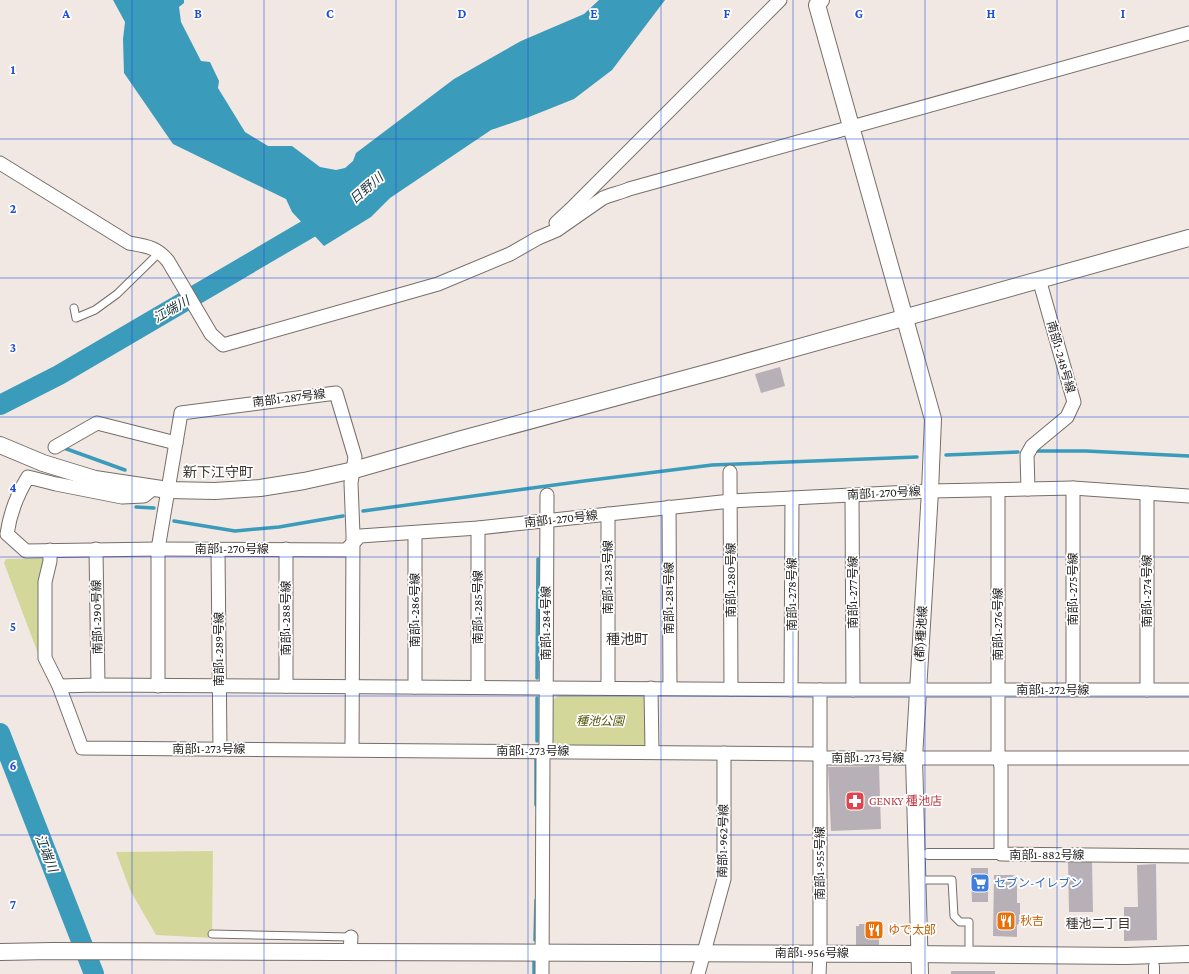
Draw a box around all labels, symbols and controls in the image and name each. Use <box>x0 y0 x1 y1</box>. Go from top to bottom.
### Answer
text: A <box>61 6 70 21</box>
text: B <box>194 6 202 21</box>
text: C <box>326 6 334 21</box>
text: D <box>458 6 467 21</box>
text: E <box>590 6 598 21</box>
text: F <box>724 6 731 21</box>
text: G <box>855 6 863 21</box>
text: H <box>987 6 996 21</box>
text: I <box>1121 6 1125 21</box>
text: 1 <box>11 62 16 77</box>
water label: 日野川 <box>347 169 387 207</box>
text: 2 <box>10 201 17 216</box>
water label: 江端川 <box>151 292 194 326</box>
street label: 南部1-248号線 <box>1044 319 1078 395</box>
text: 3 <box>10 340 16 355</box>
street label: 南部1-287号線 <box>252 387 326 409</box>
district label: 新下江守町 <box>183 464 253 480</box>
text: 4 <box>9 480 17 495</box>
street label: 南部1-270号線 <box>847 484 921 502</box>
street label: 南部1-270号線 <box>524 508 598 530</box>
street label: 南部1-283号線 <box>601 540 615 614</box>
street label: 南部1-270号線 <box>195 542 269 556</box>
street label: 南部1-280号線 <box>724 542 738 618</box>
street label: 南部1-275号線 <box>1066 553 1080 625</box>
street label: 南部1-274号線 <box>1140 555 1154 628</box>
street label: 南部1-277号線 <box>846 556 860 628</box>
street label: 南部1-278号線 <box>785 557 799 631</box>
street label: 南部1-281号線 <box>662 562 676 634</box>
street label: 南部1-285号線 <box>471 570 485 644</box>
street label: 南部1-286号線 <box>408 573 422 647</box>
street label: 南部1-290号線 <box>89 579 105 655</box>
street label: 南部1-288号線 <box>279 581 293 655</box>
street label: 南部1-284号線 <box>539 586 553 660</box>
street label: 南部1-276号線 <box>991 587 1005 661</box>
street label: (都)種池線 <box>912 605 930 663</box>
street label: 南部1-289号線 <box>212 612 226 686</box>
text: 5 <box>10 619 16 634</box>
district label: 種池町 <box>606 631 648 647</box>
street label: 南部1-272号線 <box>1017 683 1089 697</box>
park label: 種池公園 <box>576 714 626 728</box>
street label: 南部1-273号線 <box>173 742 245 756</box>
street label: 南部1-273号線 <box>497 744 569 758</box>
street label: 南部1-273号線 <box>832 751 904 765</box>
text: 6 <box>9 758 17 773</box>
pharmacy icon: GENKY 種池店 <box>844 790 866 812</box>
place label: GENKY 種池店 <box>869 794 942 808</box>
street label: 南部1-962号線 <box>715 804 731 878</box>
street label: 南部1-955号線 <box>813 826 827 900</box>
water label: 江端川 <box>33 832 61 876</box>
street label: 南部1-882号線 <box>1010 848 1084 862</box>
supermarket icon: セブン-イレブン <box>969 872 991 894</box>
place label: セブン-イレブン <box>994 876 1082 890</box>
text: 7 <box>10 897 16 912</box>
restaurant icon: 秋吉 <box>995 910 1017 932</box>
place label: 秋吉 <box>1020 914 1044 928</box>
district label: 種池二丁目 <box>1065 916 1131 931</box>
restaurant icon: ゆで太郎 <box>863 919 885 941</box>
place label: ゆで太郎 <box>888 923 936 937</box>
street label: 南部1-956号線 <box>775 946 849 960</box>

